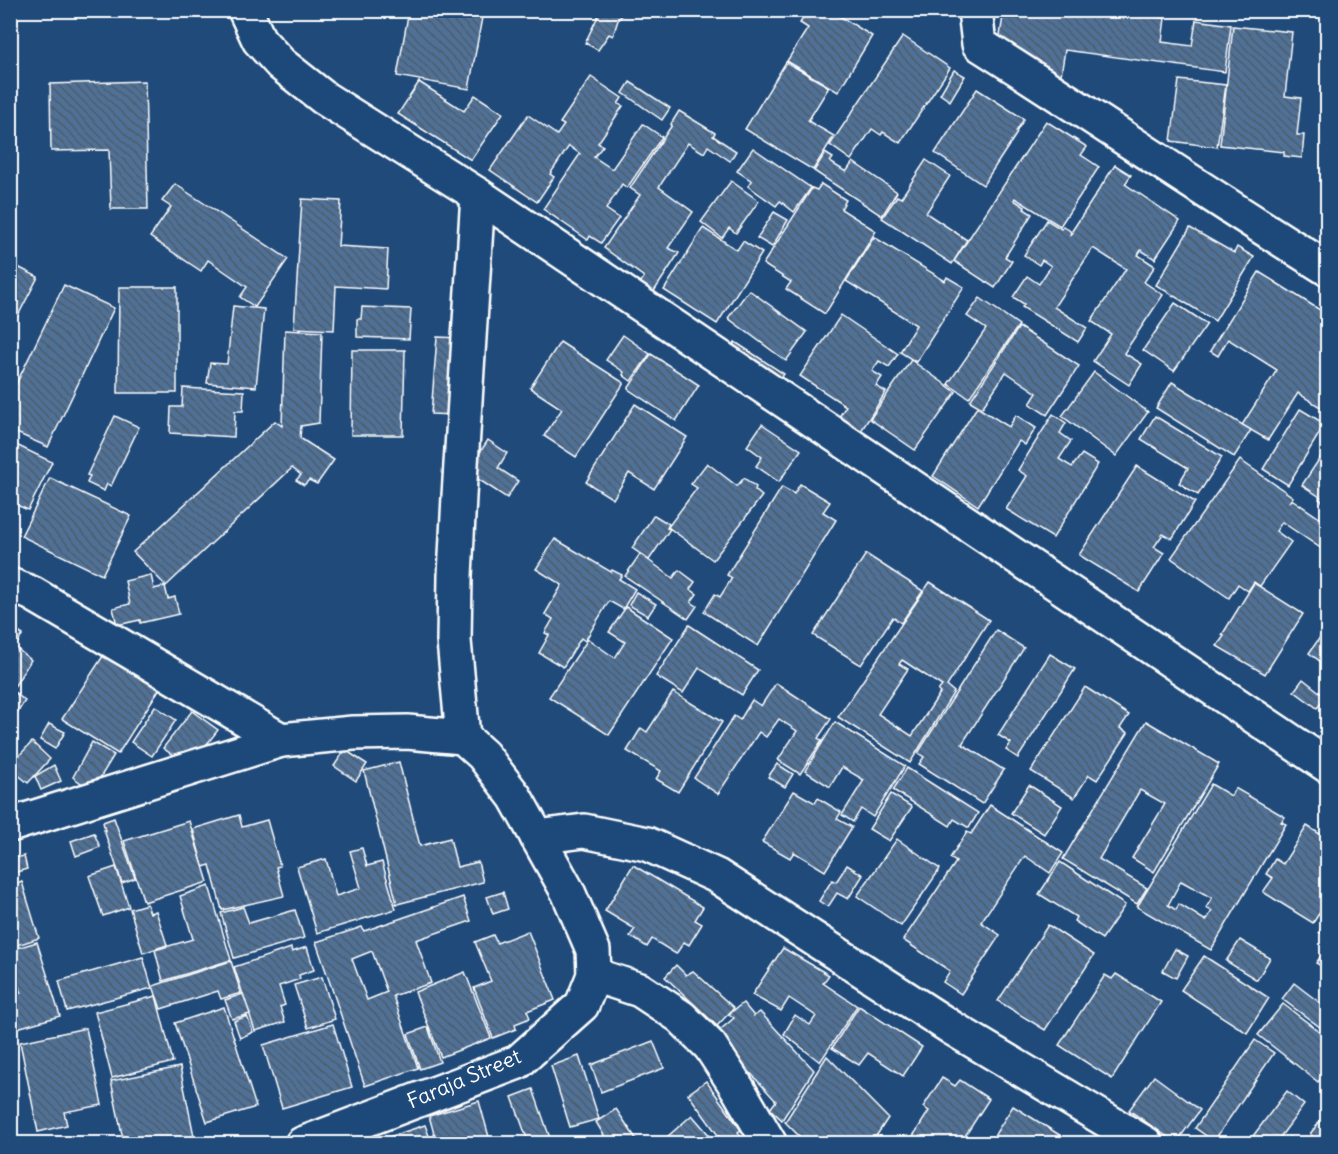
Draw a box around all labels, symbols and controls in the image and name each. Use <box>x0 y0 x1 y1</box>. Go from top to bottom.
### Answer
street label: Faraja Street <box>403 1042 525 1115</box>

